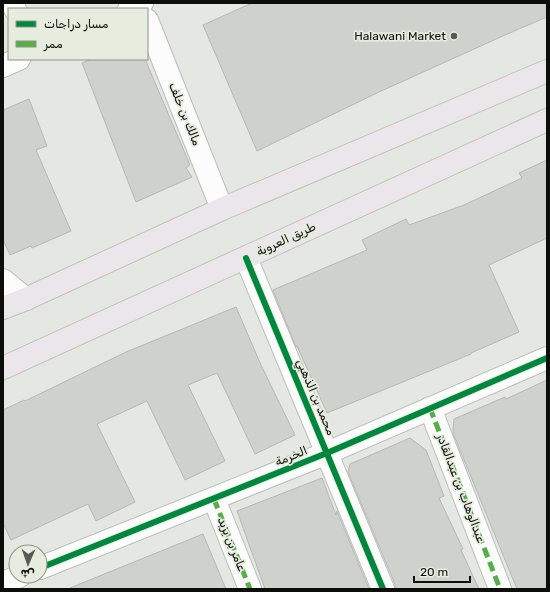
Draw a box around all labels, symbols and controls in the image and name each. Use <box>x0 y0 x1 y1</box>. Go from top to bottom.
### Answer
legend <box>8 8 148 60</box>
text: مسار دراجات <box>44 17 109 32</box>
place label: Halawani Market <box>354 29 446 43</box>
marker: Halawani Market <box>449 31 459 41</box>
text: ممر <box>43 37 63 52</box>
street label: مالك بن خلف <box>166 80 204 148</box>
street label: طريق العروبة <box>254 219 318 260</box>
street label: محمد بن الذهبي <box>292 357 338 438</box>
street label: عبدالوهاب بن عبدالقادر <box>432 431 488 545</box>
street label: الخرمة <box>273 443 310 470</box>
street label: عامر بن يزيد <box>214 515 249 574</box>
north arrow <box>8 544 48 584</box>
scale bar <box>414 558 470 584</box>
text: 20 m <box>420 565 448 579</box>
text: ش <box>20 567 35 580</box>

